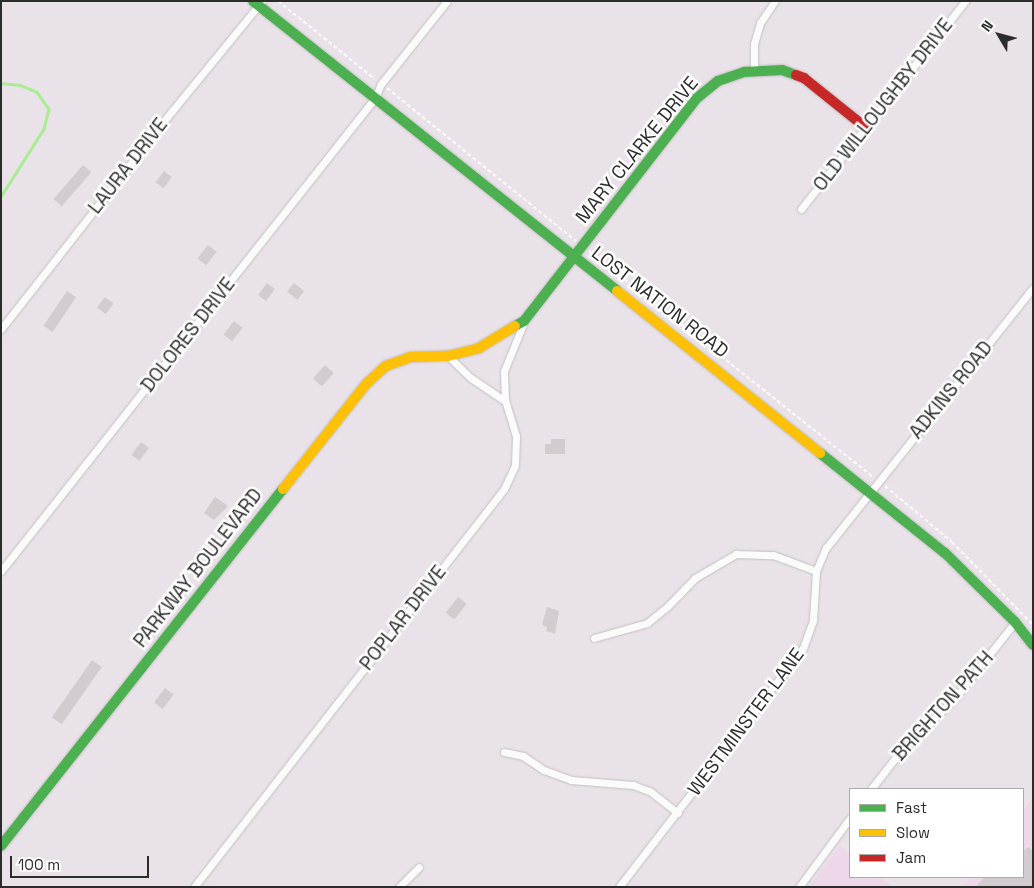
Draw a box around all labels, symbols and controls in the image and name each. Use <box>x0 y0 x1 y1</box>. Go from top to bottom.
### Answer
north arrow <box>974 10 1024 60</box>
street label: OLD WILLOUGHBY DRIVE <box>808 14 958 196</box>
text: N <box>977 17 997 35</box>
street label: MARY CLARKE DRIVE <box>571 72 703 228</box>
street label: LAURA DRIVE <box>84 114 172 218</box>
street label: LOST NATION ROAD <box>587 241 733 363</box>
street label: DOLORES DRIVE <box>136 273 240 397</box>
street label: ADKINS ROAD <box>905 337 997 443</box>
street label: PARKWAY BOULEVARD <box>129 484 267 652</box>
street label: POPLAR DRIVE <box>355 561 451 675</box>
street label: WESTMINSTER LANE <box>683 644 809 800</box>
street label: BRIGHTON PATH <box>888 647 998 765</box>
legend <box>849 788 1024 878</box>
text: Fast <box>896 798 927 817</box>
text: Slow <box>896 823 930 842</box>
scale bar <box>12 846 151 878</box>
text: Jam <box>896 848 926 867</box>
text: 100 m <box>18 855 60 874</box>

